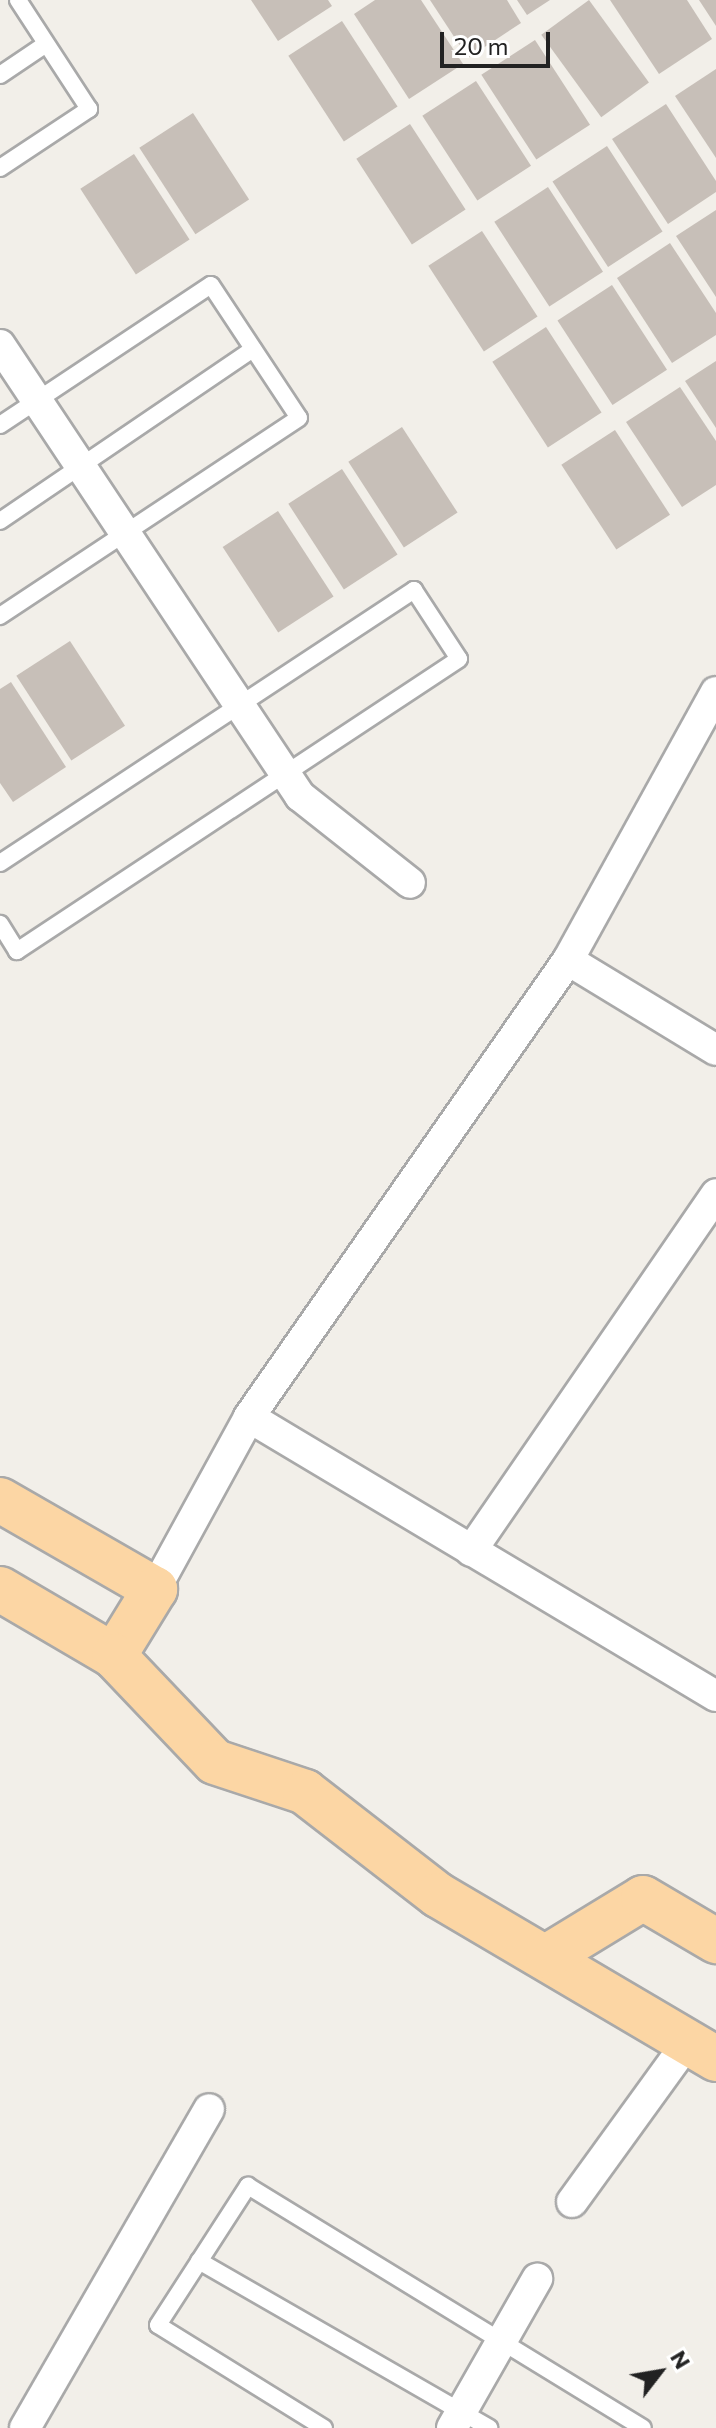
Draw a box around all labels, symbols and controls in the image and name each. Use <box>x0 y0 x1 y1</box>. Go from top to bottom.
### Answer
scale bar <box>444 16 554 66</box>
text: 20 m <box>454 31 508 60</box>
north arrow <box>620 2332 700 2412</box>
text: N <box>665 2345 697 2373</box>

